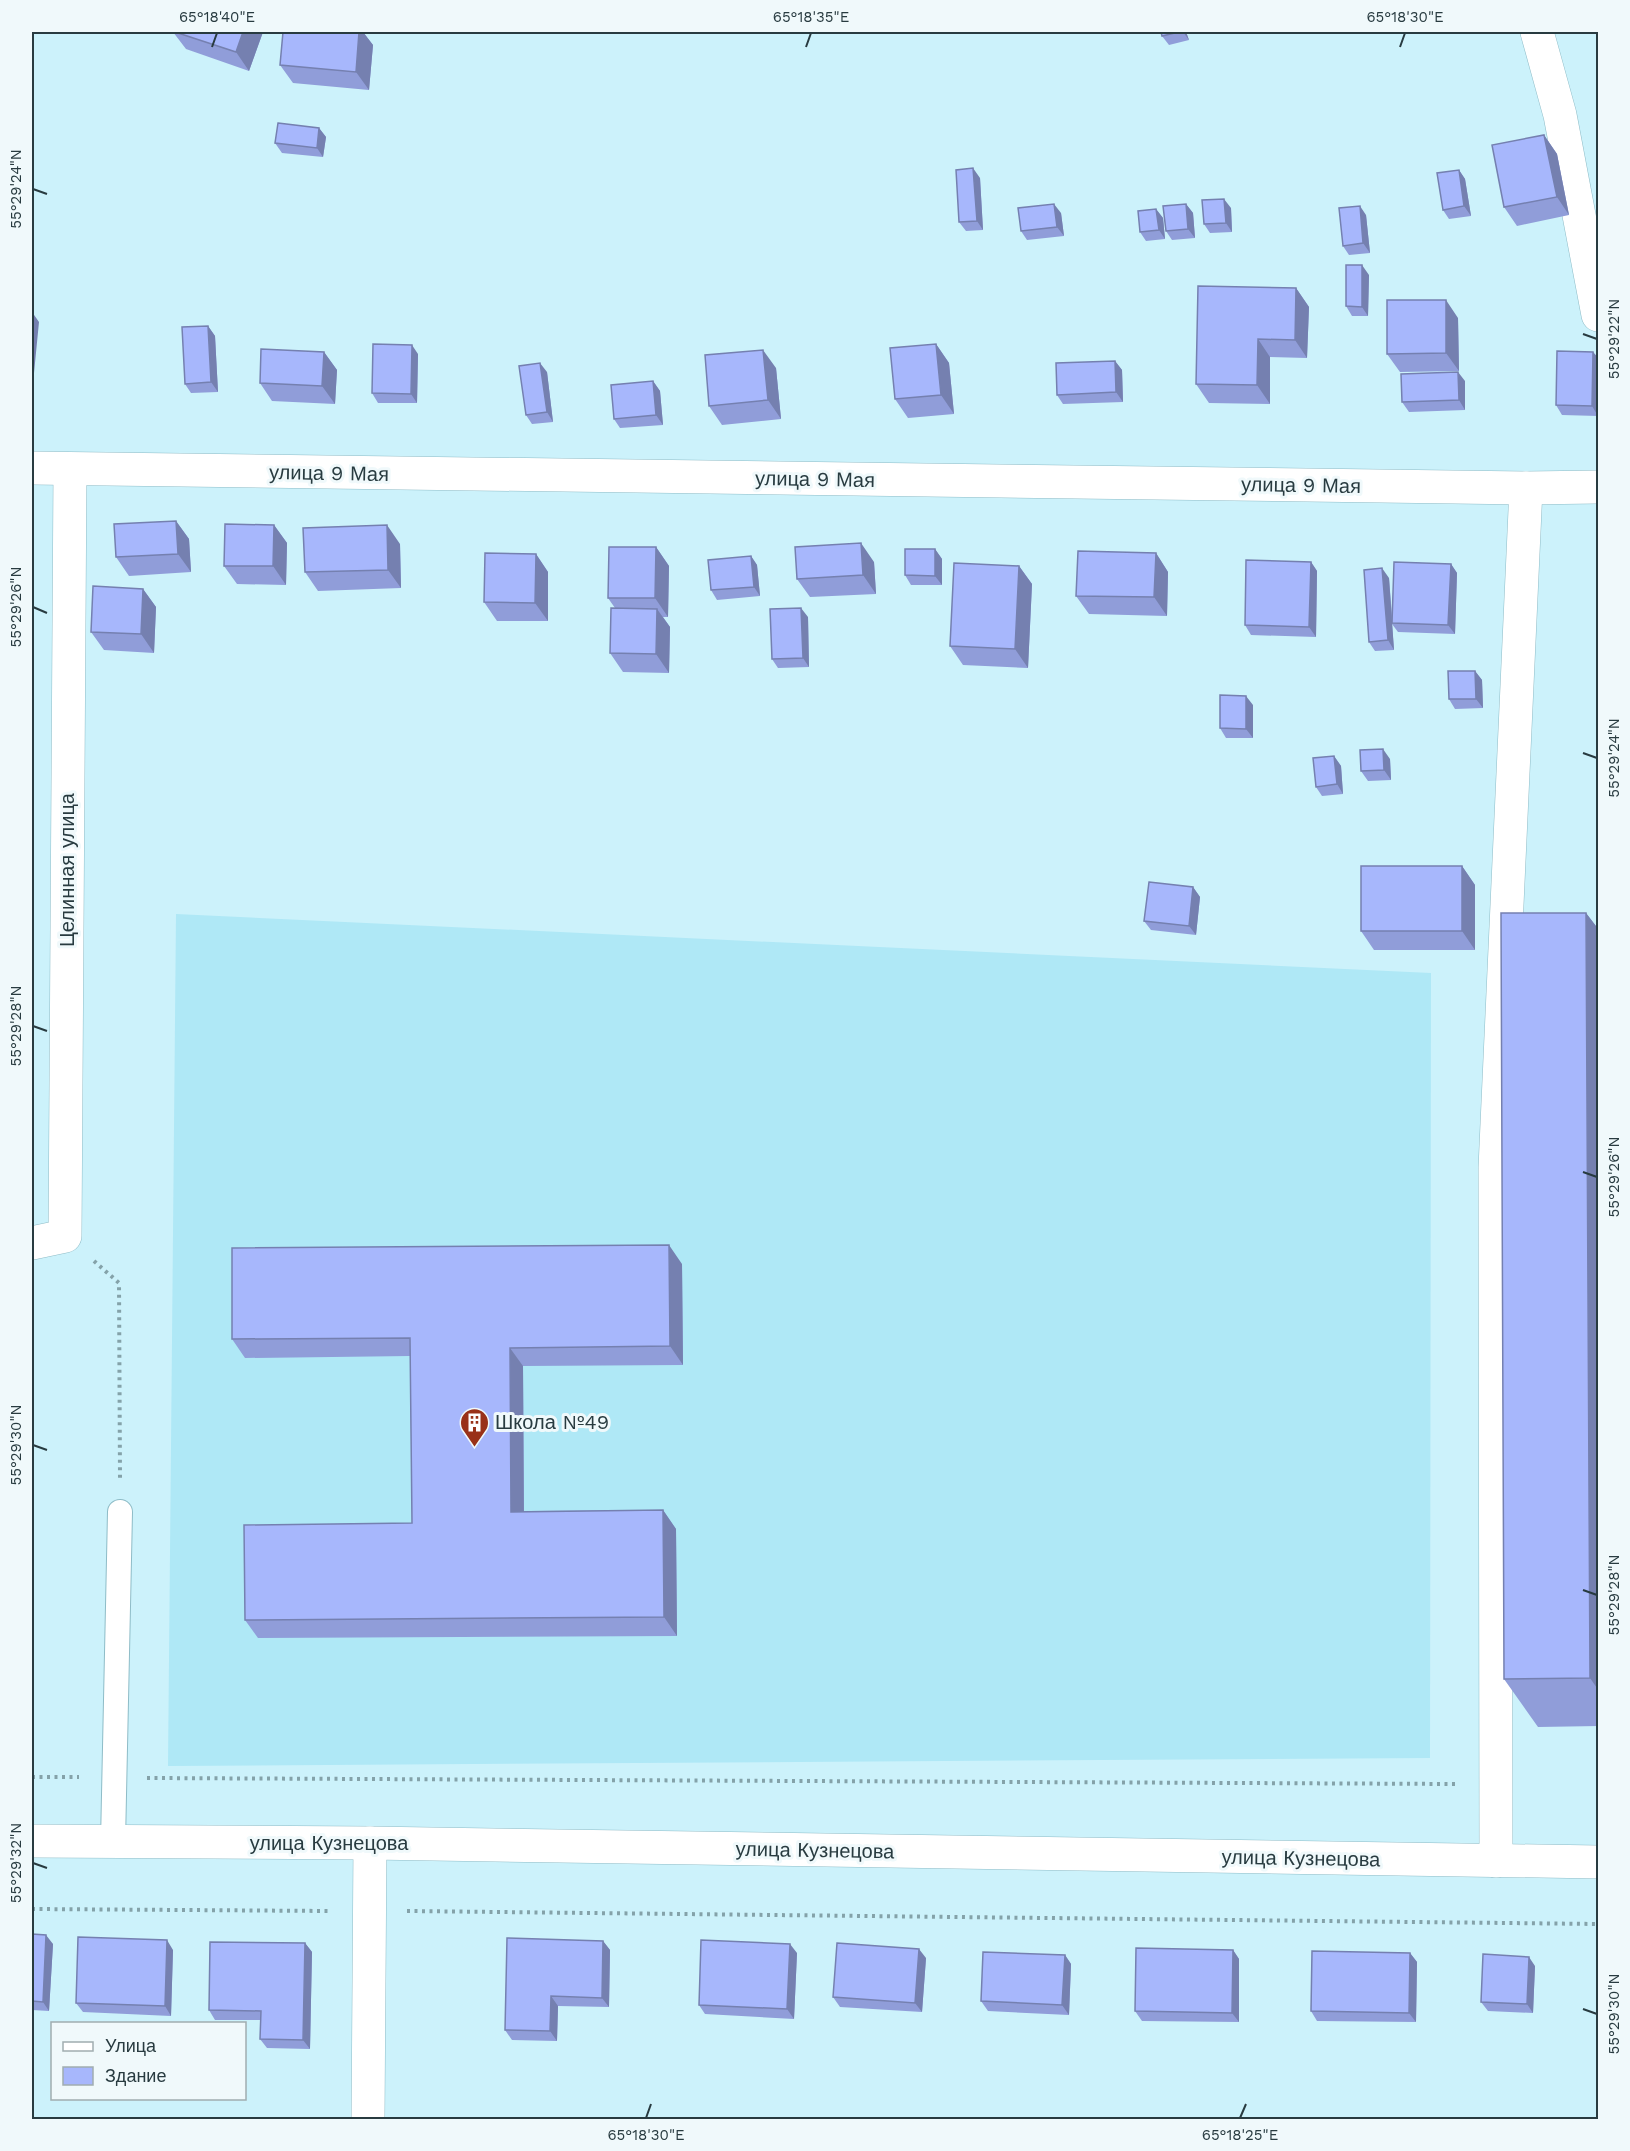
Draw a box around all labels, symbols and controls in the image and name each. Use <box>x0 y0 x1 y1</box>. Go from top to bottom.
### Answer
text: 65°18'40"E <box>179 8 255 26</box>
text: 65°18'35"E <box>773 8 849 26</box>
text: 65°18'30"E <box>1366 8 1444 26</box>
text: 55°29'24"N <box>7 149 25 229</box>
text: 55°29'22"N <box>1605 299 1623 379</box>
street label: улица 9 Мая <box>269 460 389 486</box>
street label: улица 9 Мая <box>755 466 875 492</box>
street label: улица 9 Мая <box>1241 472 1361 498</box>
text: 55°29'26"N <box>7 567 25 647</box>
text: 55°29'24"N <box>1605 718 1623 798</box>
street label: Целинная улица <box>55 792 79 947</box>
text: 55°29'28"N <box>7 986 25 1066</box>
text: 55°29'26"N <box>1605 1137 1623 1217</box>
text: 55°29'30"N <box>7 1404 25 1486</box>
building icon: Школа №49 <box>458 1406 490 1448</box>
place label: Школа №49 <box>495 1410 609 1434</box>
text: 55°29'28"N <box>1605 1555 1623 1635</box>
text: 55°29'32"N <box>7 1823 25 1903</box>
street label: улица Кузнецова <box>250 1831 409 1855</box>
street label: улица Кузнецова <box>735 1837 895 1863</box>
street label: улица Кузнецова <box>1221 1845 1381 1871</box>
text: 55°29'30"N <box>1605 1973 1623 2055</box>
legend <box>51 2022 246 2100</box>
text: Улица <box>105 2035 157 2056</box>
text: Здание <box>105 2065 166 2086</box>
text: 65°18'30"E <box>607 2126 685 2144</box>
text: 65°18'25"E <box>1202 2126 1278 2144</box>

